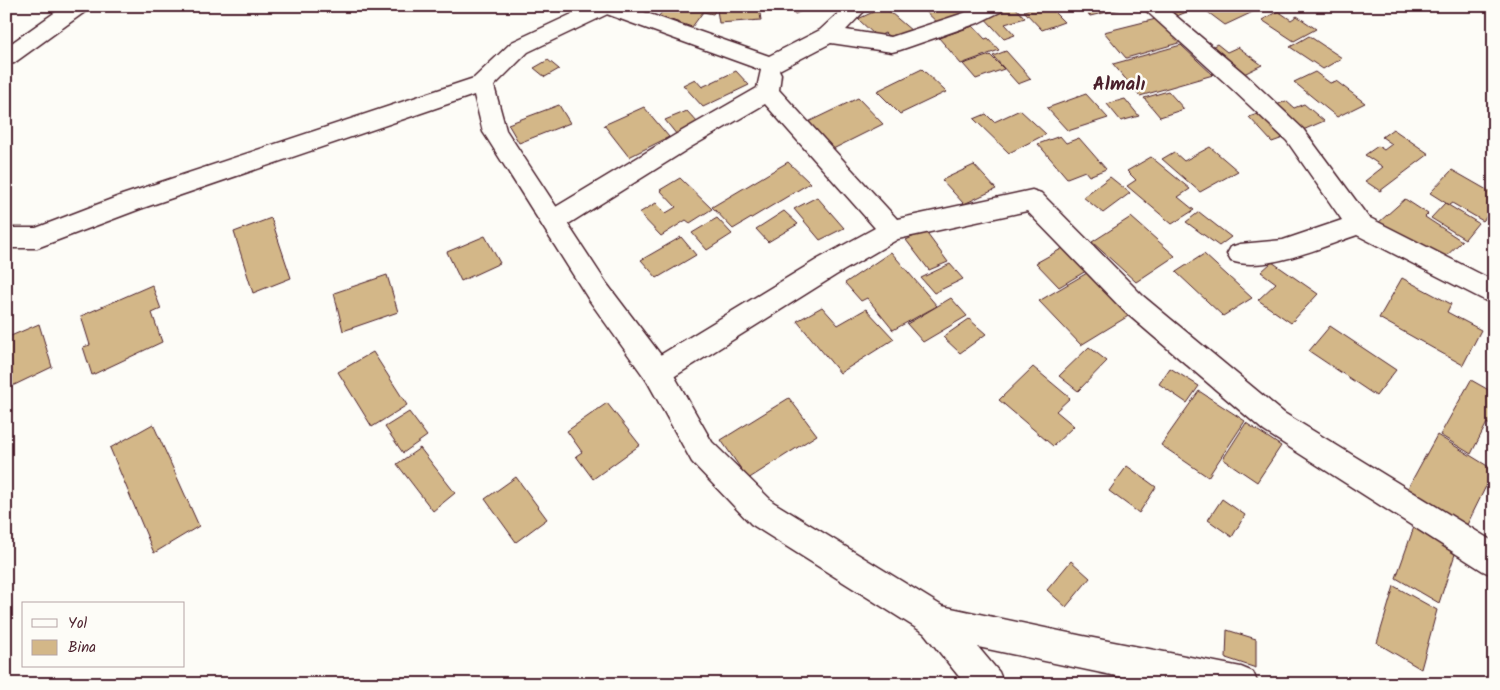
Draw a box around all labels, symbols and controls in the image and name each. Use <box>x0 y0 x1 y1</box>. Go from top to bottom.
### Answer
district label: Almalı <box>1093 70 1145 100</box>
legend <box>22 602 185 668</box>
text: Yol <box>68 612 87 636</box>
text: Bina <box>68 636 96 660</box>

